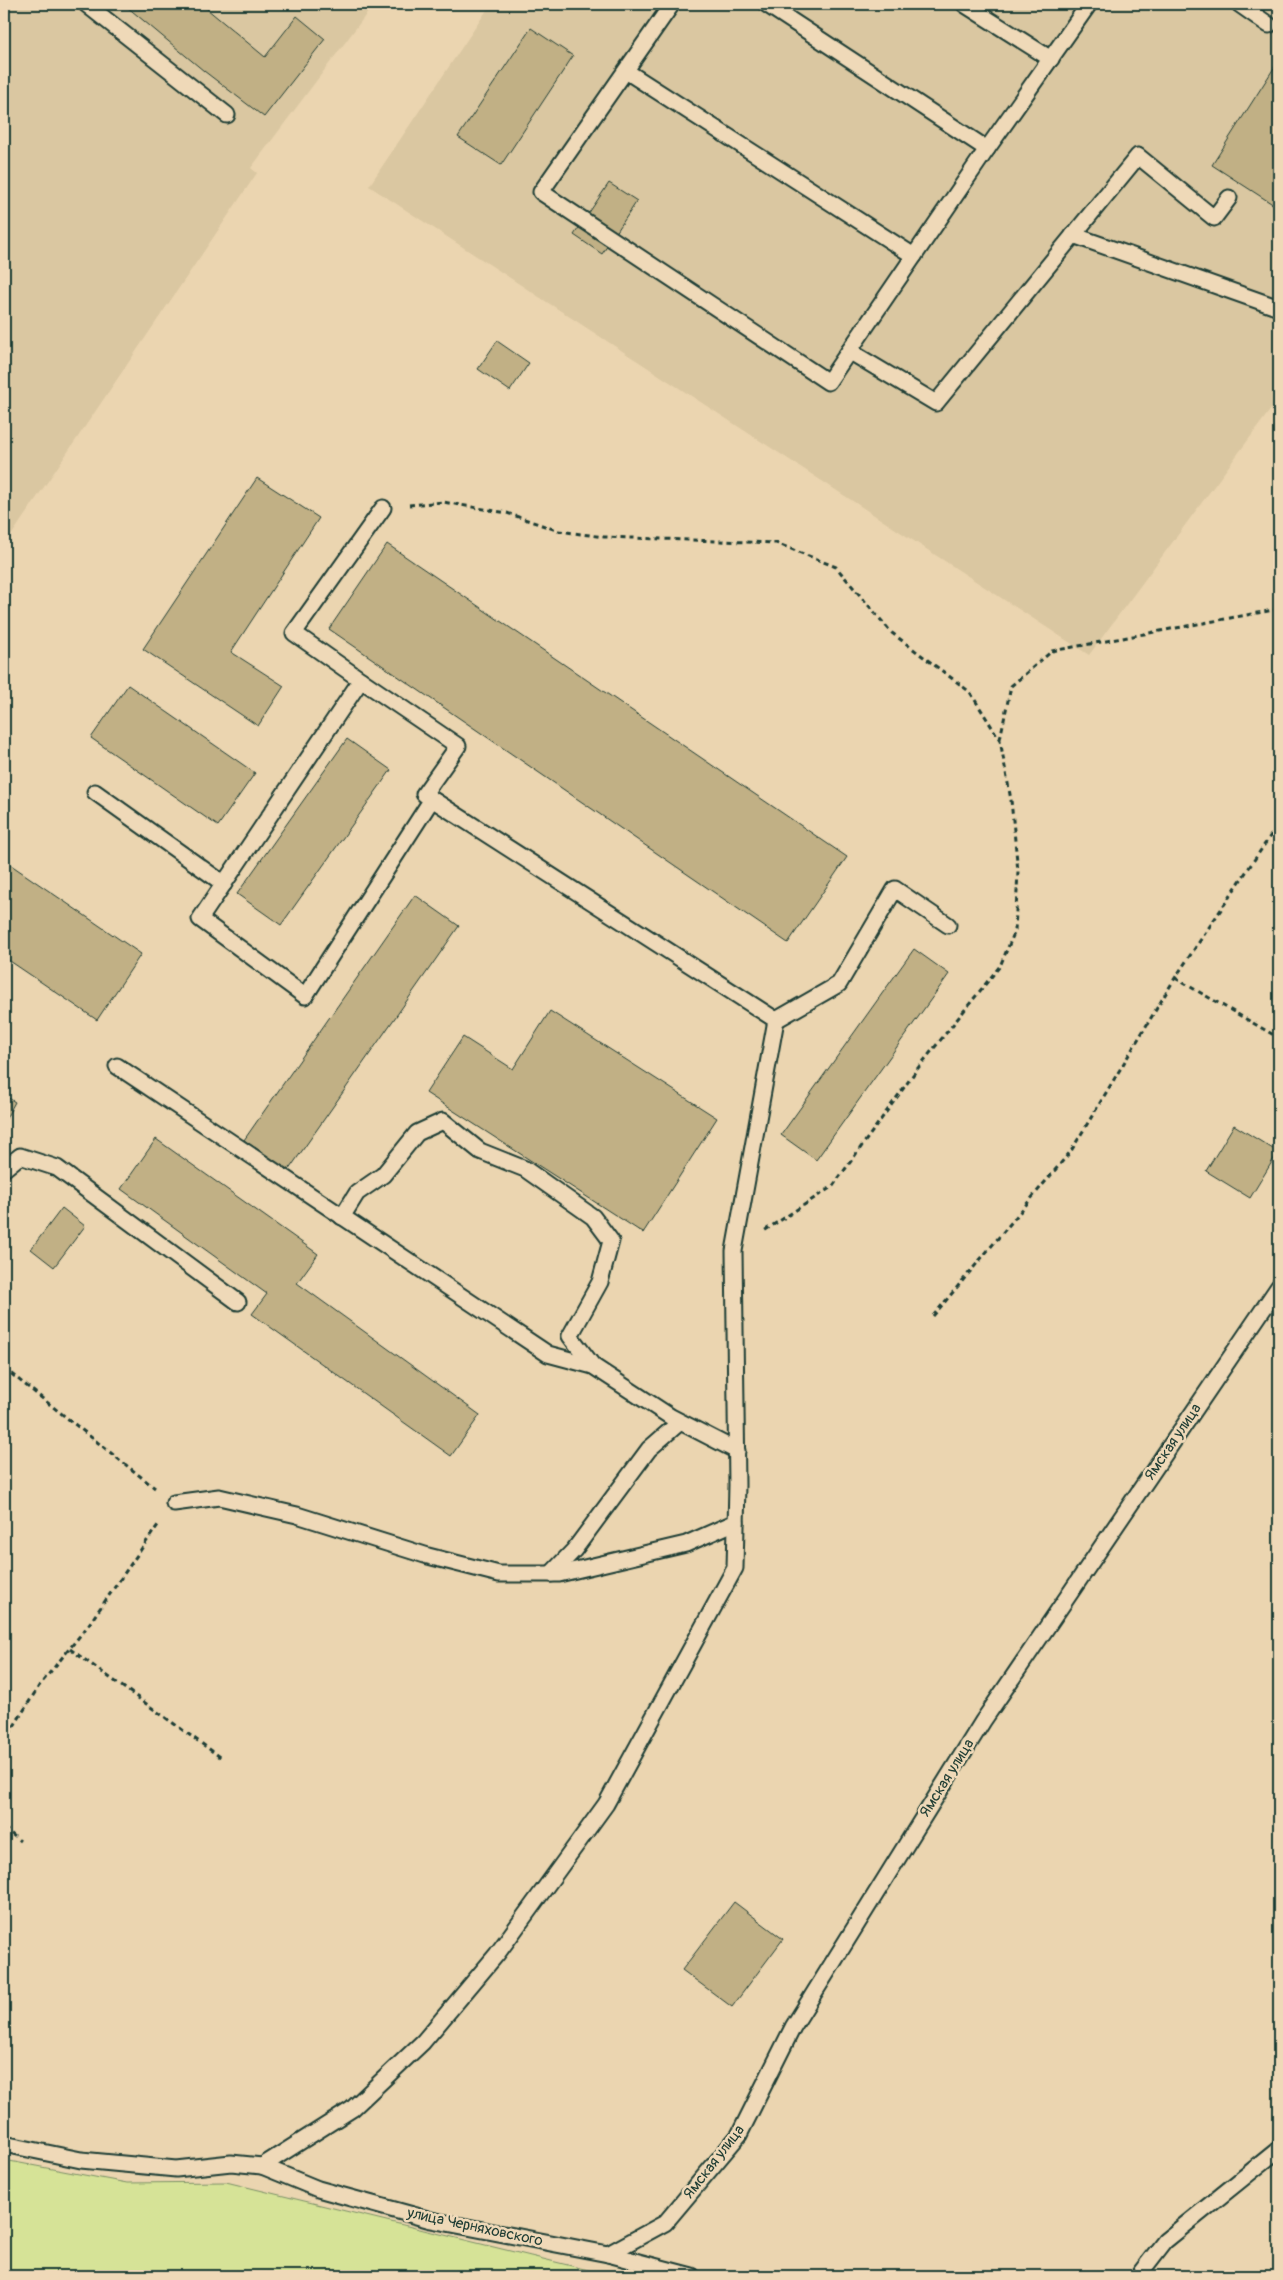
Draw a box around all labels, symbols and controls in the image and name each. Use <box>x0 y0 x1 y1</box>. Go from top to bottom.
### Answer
street label: Ямская улица <box>1140 1400 1206 1484</box>
street label: Ямская улица <box>915 1735 979 1821</box>
street label: Ямская улица <box>679 2121 749 2203</box>
street label: улица Черняховского <box>404 2203 545 2251</box>

